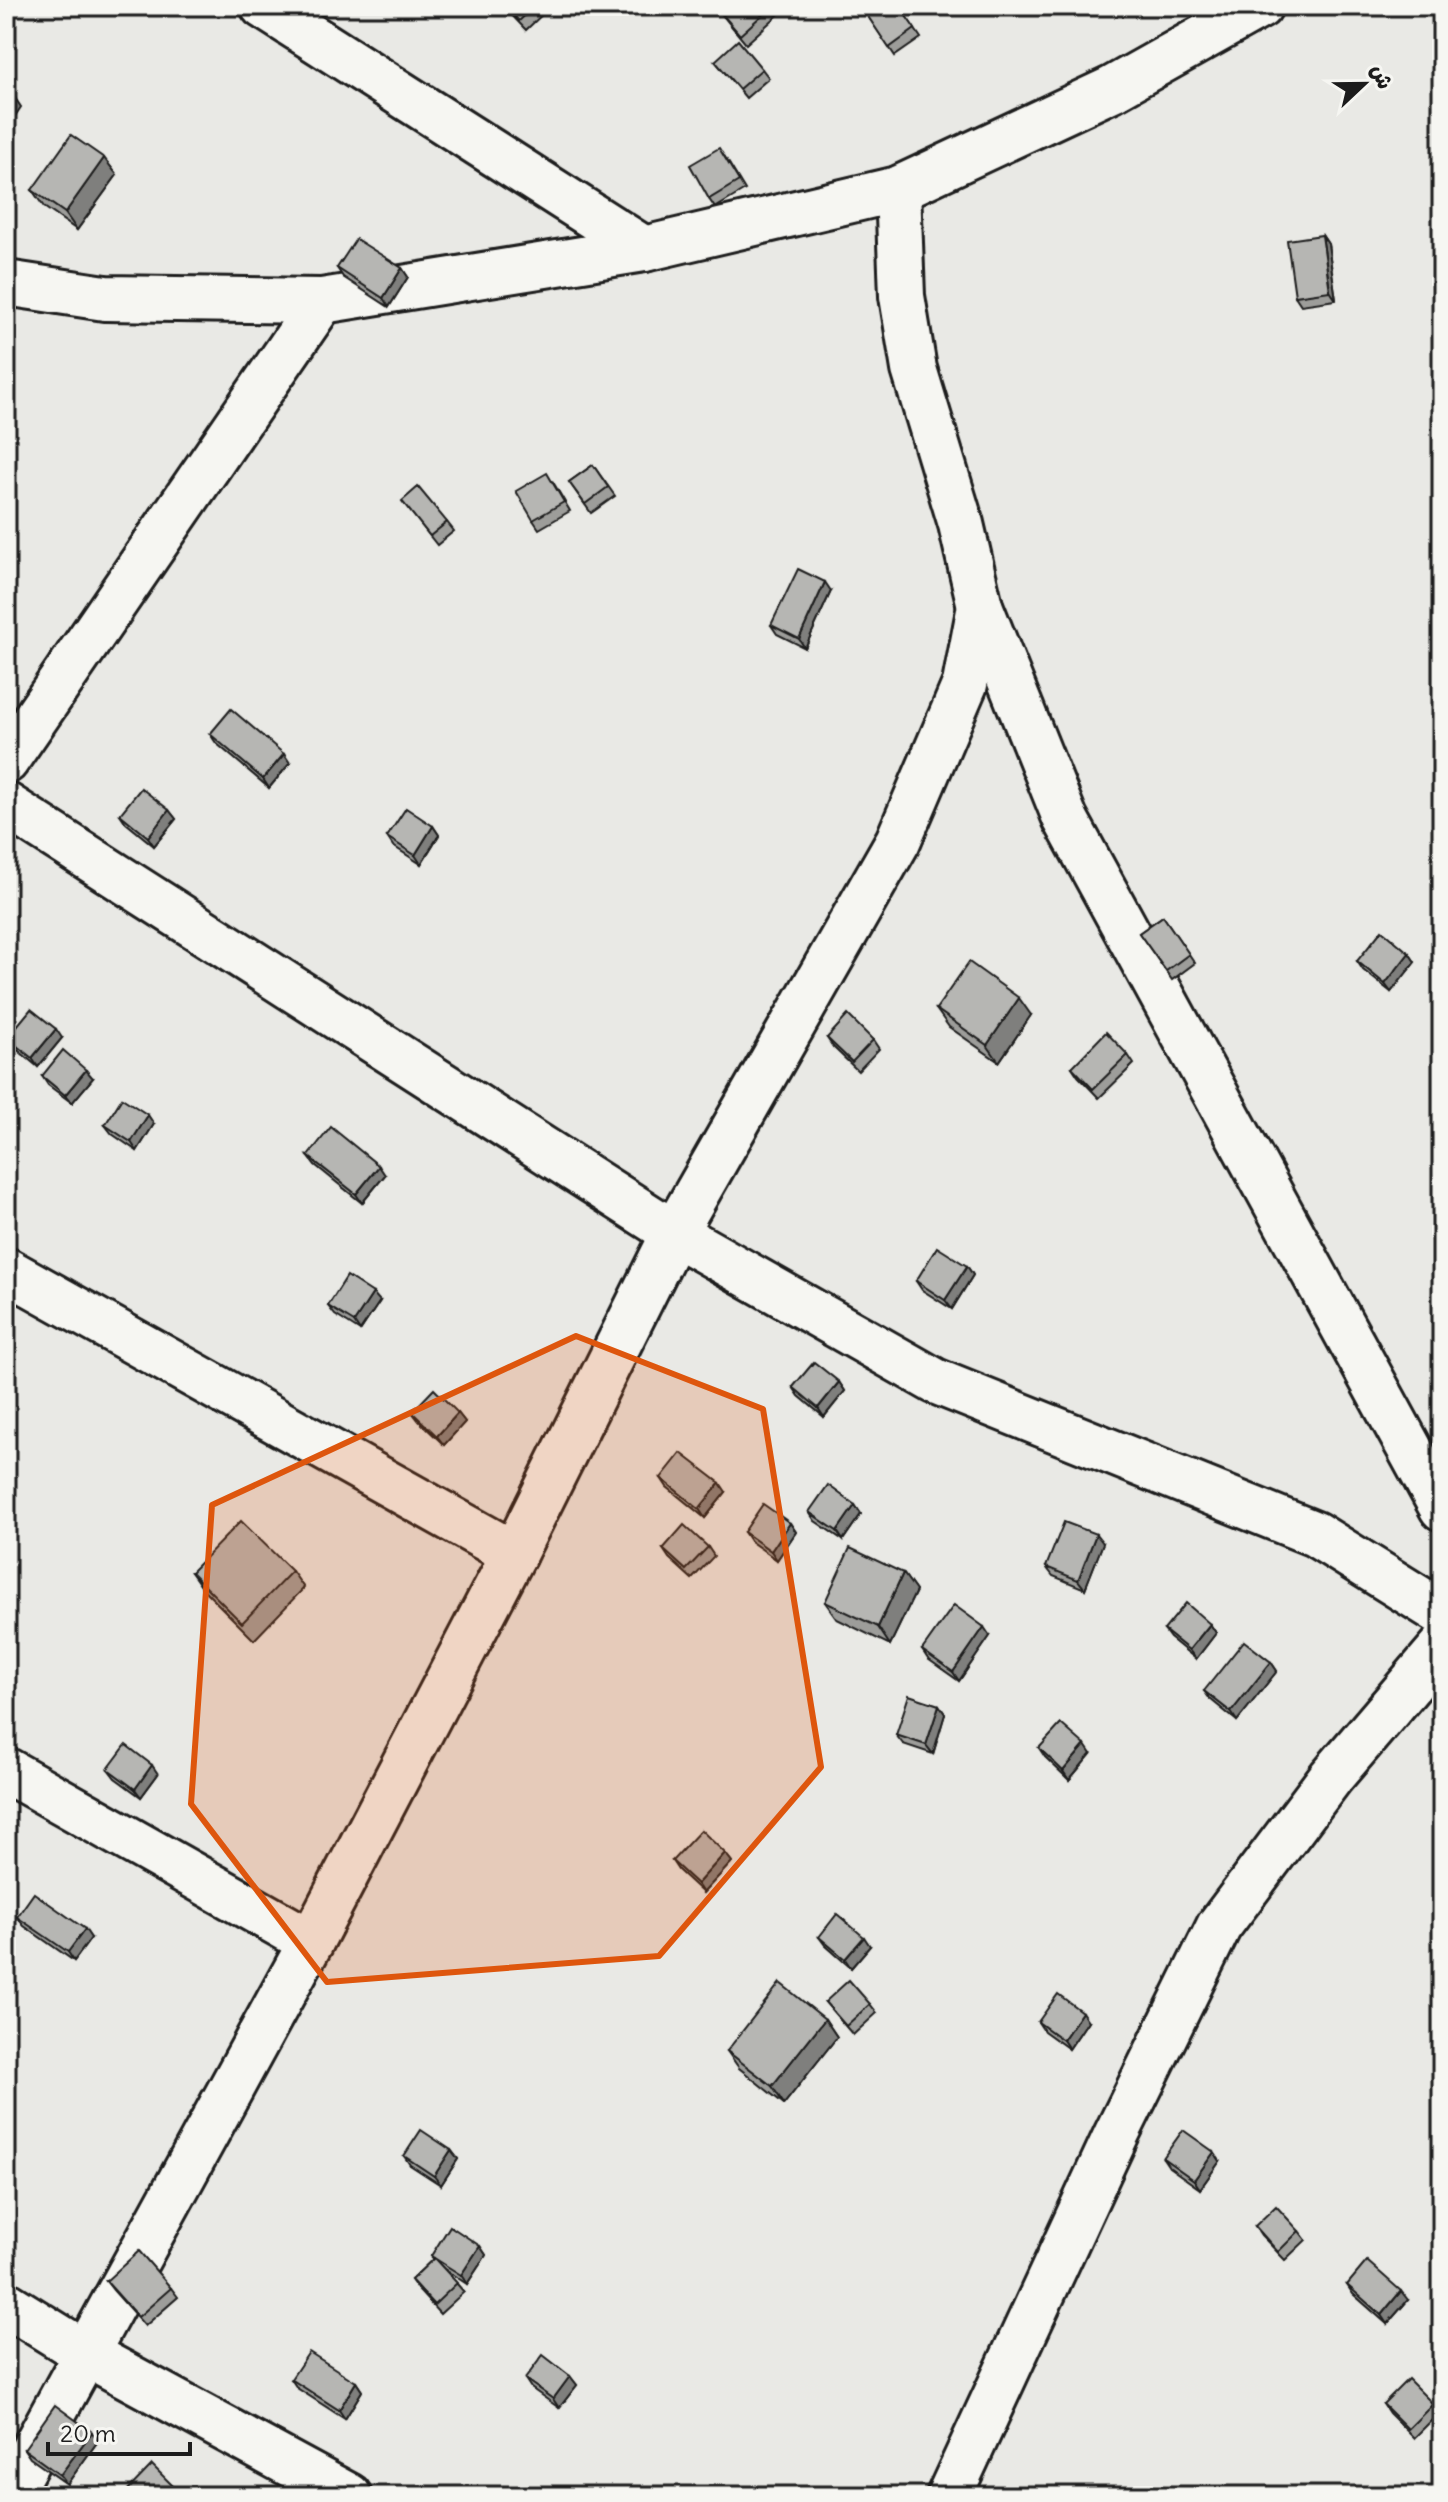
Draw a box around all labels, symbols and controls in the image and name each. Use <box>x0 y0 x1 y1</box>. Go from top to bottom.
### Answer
north arrow <box>1324 44 1404 124</box>
text: ش <box>1365 60 1400 93</box>
scale bar <box>48 2406 190 2456</box>
text: 20 m <box>60 2418 116 2448</box>

